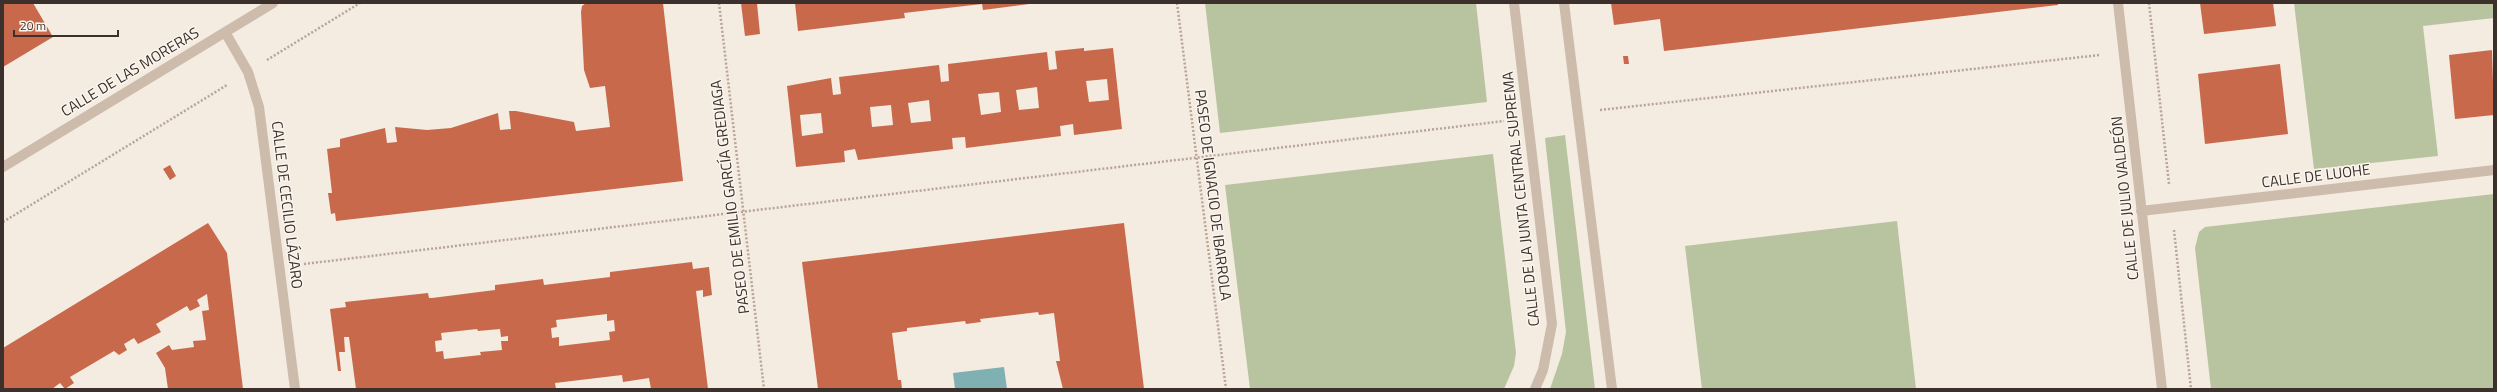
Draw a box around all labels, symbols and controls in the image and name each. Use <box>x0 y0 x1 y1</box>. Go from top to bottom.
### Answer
scale bar <box>14 12 118 38</box>
text: 20 m <box>20 16 46 35</box>
street label: CALLE DE LAS MORERAS <box>56 21 203 122</box>
street label: CALLE DE LA JUNTA CENTRAL SUPREMA <box>1496 70 1545 328</box>
street label: PASEO DE EMILIO GARCÍA GREDIAGA <box>704 79 755 315</box>
street label: PASEO DE IGNACIO DE IBARROLA <box>1189 88 1238 302</box>
street label: CALLE DE JULIO VALDEÓN <box>2104 115 2145 281</box>
street label: CALLE DE CECILIO LÁZARO <box>266 120 309 290</box>
street label: CALLE DE LUOHE <box>2260 157 2372 194</box>

